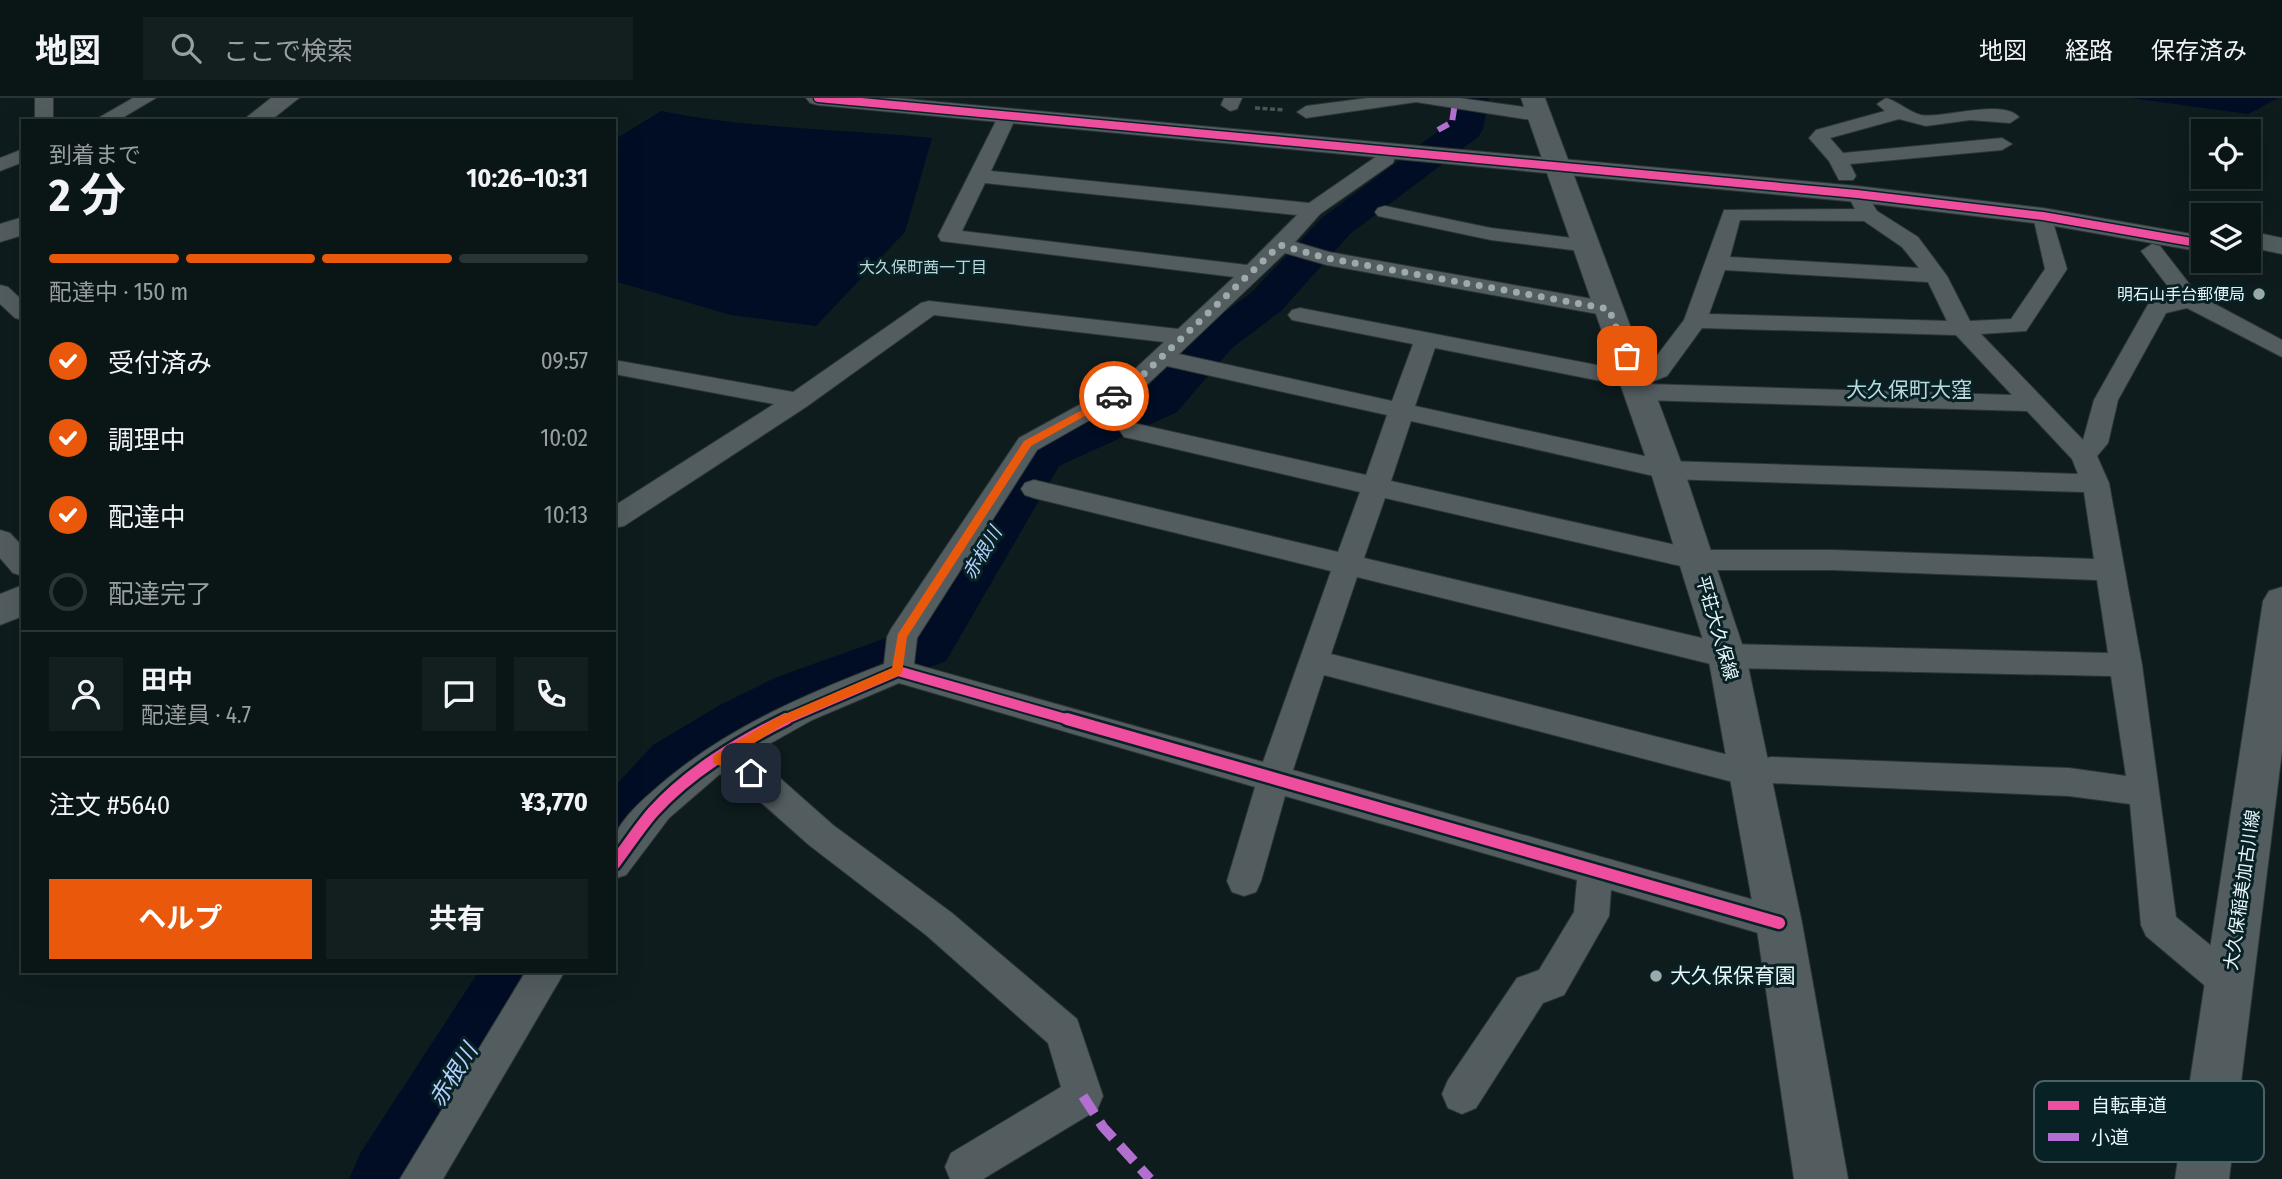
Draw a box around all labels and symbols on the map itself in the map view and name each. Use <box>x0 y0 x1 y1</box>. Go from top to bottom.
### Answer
district label: 大久保町茜一丁目 <box>859 258 987 277</box>
place label: 明石山手台郵便局 <box>2117 285 2245 304</box>
marker: 明石山手台郵便局 <box>2251 286 2267 302</box>
pin <box>1597 326 1657 386</box>
courier <box>1079 361 1149 431</box>
district label: 大久保町大窪 <box>1846 377 1972 403</box>
water label: 赤根川 <box>957 521 1008 583</box>
street label: 平荘大久保線 <box>1692 573 1742 683</box>
pin <box>721 743 781 803</box>
street label: 大久保稲美加古川線 <box>2220 808 2264 972</box>
place label: 大久保保育園 <box>1670 963 1796 989</box>
marker: 大久保保育園 <box>1648 968 1664 984</box>
water label: 赤根川 <box>423 1036 485 1112</box>
legend <box>2034 1081 2264 1162</box>
text: 自転車道 <box>2091 1094 2167 1117</box>
text: 小道 <box>2091 1126 2129 1149</box>

